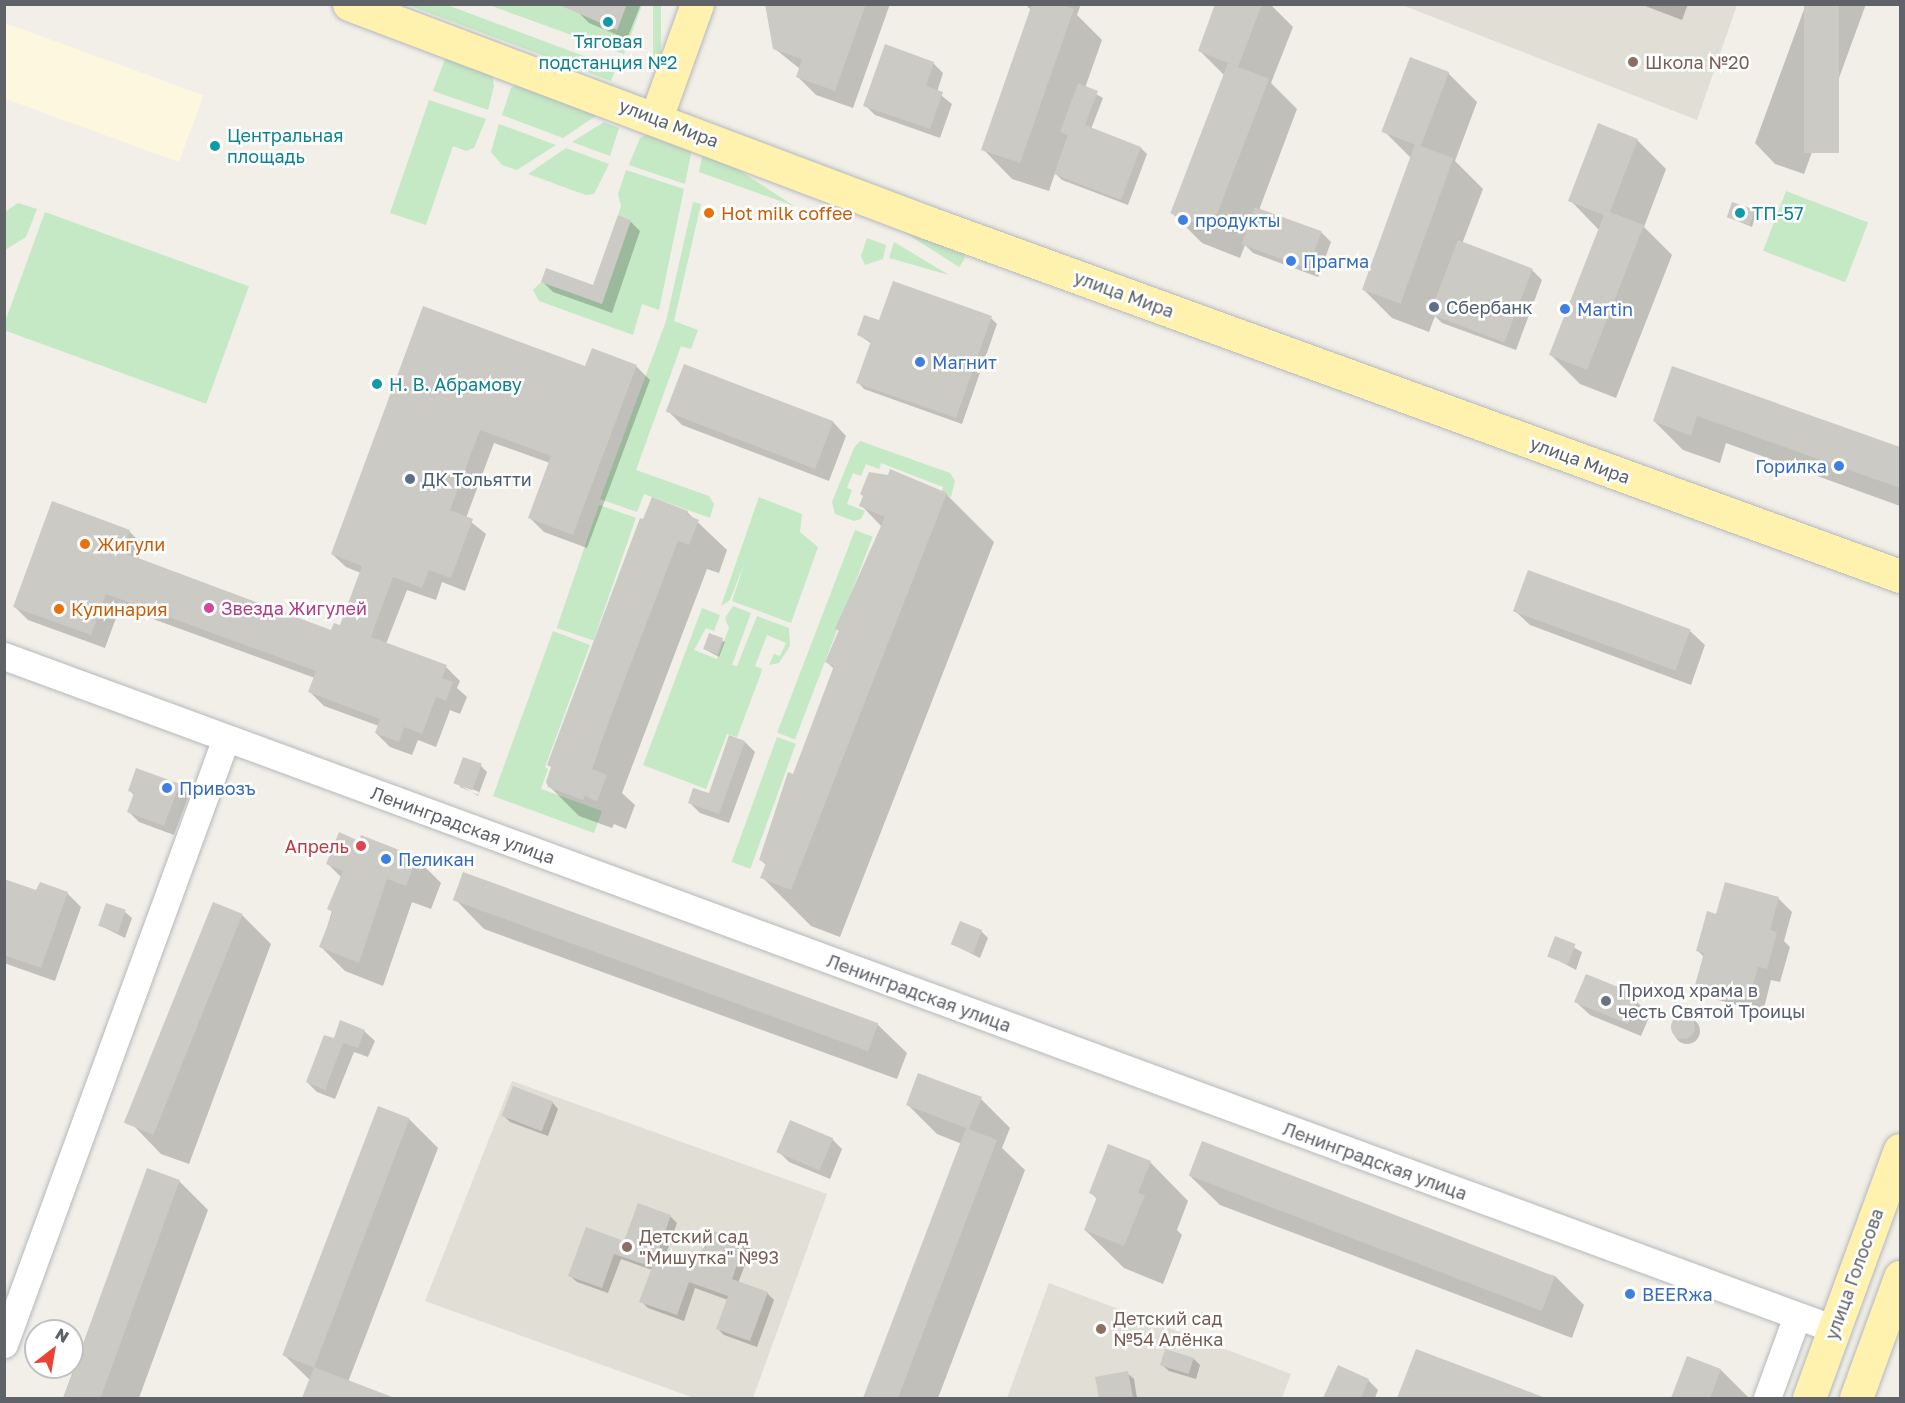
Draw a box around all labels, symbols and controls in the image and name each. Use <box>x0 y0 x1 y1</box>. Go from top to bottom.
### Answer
marker: Тяговая подстанция №2 <box>601 15 615 29</box>
place label: Тяговая подстанция №2 <box>539 31 677 74</box>
place label: Школа №20 <box>1645 51 1750 73</box>
marker: Школа №20 <box>1626 55 1640 69</box>
street label: улица Мира <box>616 94 722 152</box>
place label: Центральная площадь <box>227 125 343 168</box>
marker: Центральная площадь <box>208 139 222 153</box>
place label: Hot milk coffee <box>721 202 853 224</box>
place label: ТП-57 <box>1752 202 1803 224</box>
marker: Hot milk coffee <box>702 206 716 220</box>
marker: ТП-57 <box>1733 206 1747 220</box>
place label: продукты <box>1195 209 1281 231</box>
marker: продукты <box>1176 213 1190 227</box>
place label: Прагма <box>1303 250 1369 272</box>
marker: Прагма <box>1284 254 1298 268</box>
street label: улица Мира <box>1071 266 1177 322</box>
place label: Сбербанк <box>1446 296 1533 318</box>
place label: Martin <box>1577 298 1633 320</box>
marker: Сбербанк <box>1427 300 1441 314</box>
marker: Martin <box>1558 302 1572 316</box>
place label: Магнит <box>932 351 997 373</box>
marker: Магнит <box>913 355 927 369</box>
place label: Н. В. Абрамову <box>389 373 522 395</box>
marker: Н. В. Абрамову <box>370 377 384 391</box>
street label: улица Мира <box>1527 432 1633 488</box>
place label: Горилка <box>1755 455 1827 477</box>
marker: Горилка <box>1832 459 1846 473</box>
place label: ДК Тольятти <box>422 468 532 490</box>
marker: ДК Тольятти <box>403 472 417 486</box>
place label: Жигули <box>97 533 165 555</box>
marker: Жигули <box>78 537 92 551</box>
place label: Звезда Жигулей <box>221 597 367 619</box>
place label: Кулинария <box>71 598 168 620</box>
marker: Звезда Жигулей <box>202 601 216 615</box>
marker: Кулинария <box>52 602 66 616</box>
place label: Привозъ <box>179 777 256 799</box>
marker: Привозъ <box>160 781 174 795</box>
street label: Ленинградская улица <box>368 782 558 868</box>
place label: Апрель <box>285 835 349 857</box>
marker: Апрель <box>354 839 368 853</box>
place label: Пеликан <box>398 848 475 870</box>
marker: Пеликан <box>379 852 393 866</box>
street label: Ленинградская улица <box>824 950 1014 1036</box>
place label: Приход храма в честь Святой Троицы <box>1618 980 1805 1022</box>
marker: Приход храма в честь Святой Троицы <box>1599 994 1613 1008</box>
street label: Ленинградская улица <box>1280 1118 1470 1204</box>
street label: улица Голосова <box>1820 1205 1888 1343</box>
place label: Детский сад "Мишутка" №93 <box>639 1226 779 1268</box>
marker: Детский сад "Мишутка" №93 <box>620 1240 634 1254</box>
place label: BEERжа <box>1642 1283 1713 1305</box>
marker: BEERжа <box>1623 1287 1637 1301</box>
place label: Детский сад №54 Алёнка <box>1113 1308 1223 1350</box>
north arrow <box>24 1319 84 1379</box>
marker: Детский сад №54 Алёнка <box>1094 1322 1108 1336</box>
text: N <box>52 1324 73 1347</box>

